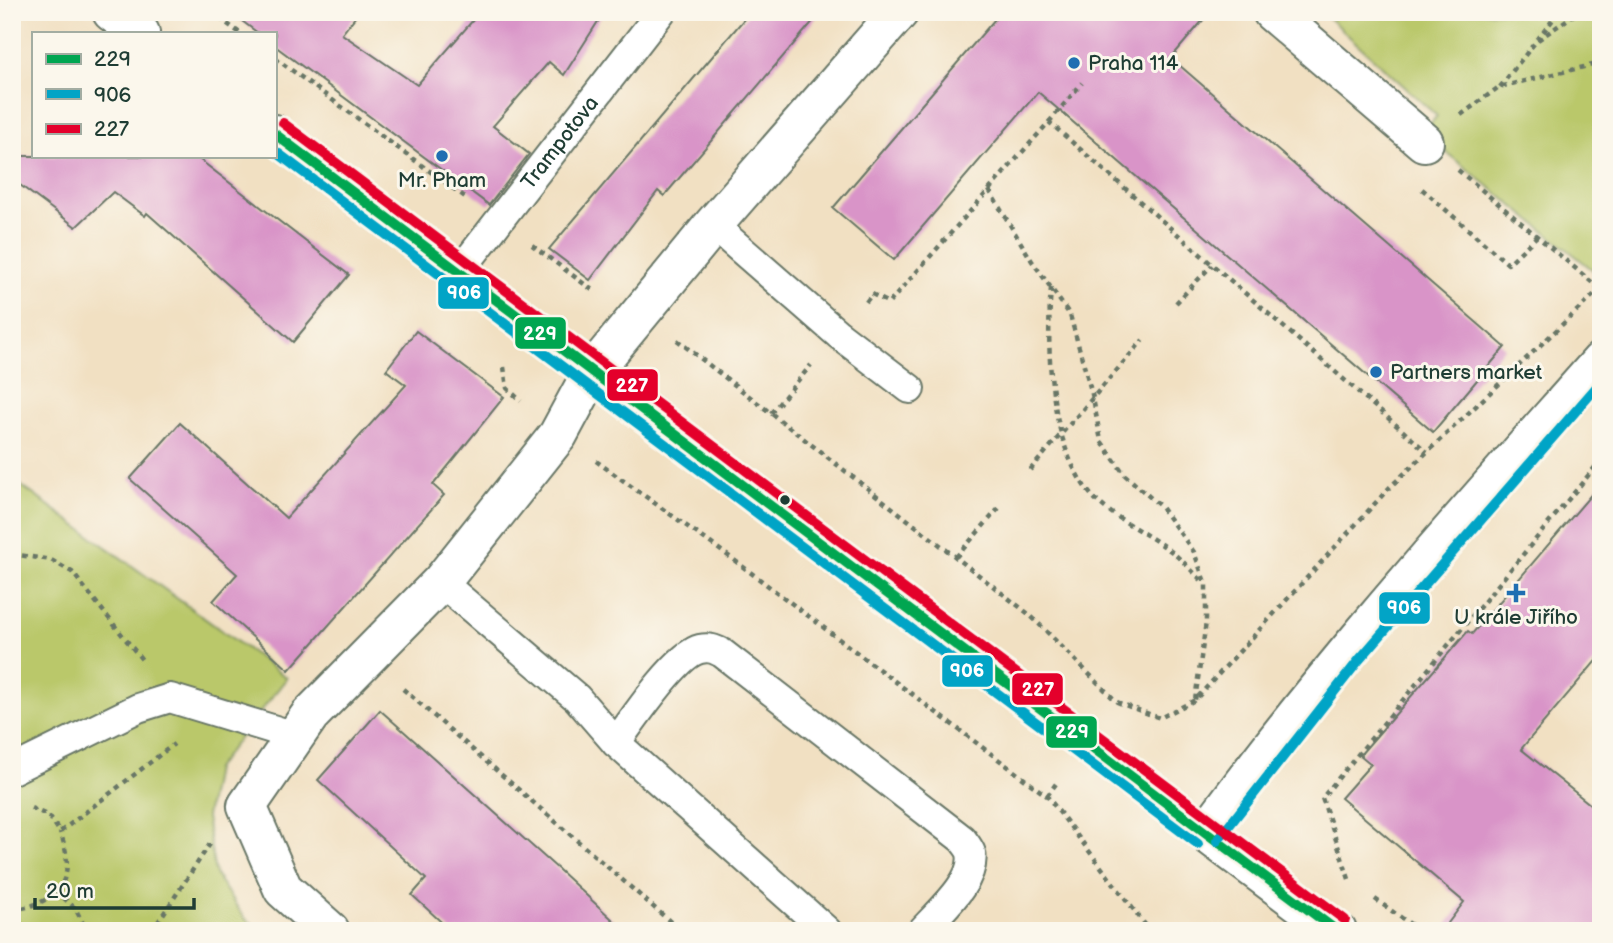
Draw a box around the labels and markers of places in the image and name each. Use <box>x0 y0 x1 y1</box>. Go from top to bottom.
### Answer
place label: Praha 114 <box>1088 51 1179 76</box>
marker: Praha 114 <box>1066 55 1082 71</box>
marker: Mr. Pham <box>434 148 450 164</box>
place label: Mr. Pham <box>398 168 486 193</box>
place label: Partners market <box>1390 360 1543 385</box>
marker: Partners market <box>1368 364 1384 380</box>
unlabelled marker <box>778 493 792 507</box>
marker: U krále Jiřího <box>1508 585 1524 601</box>
place label: U krále Jiřího <box>1454 605 1578 630</box>

